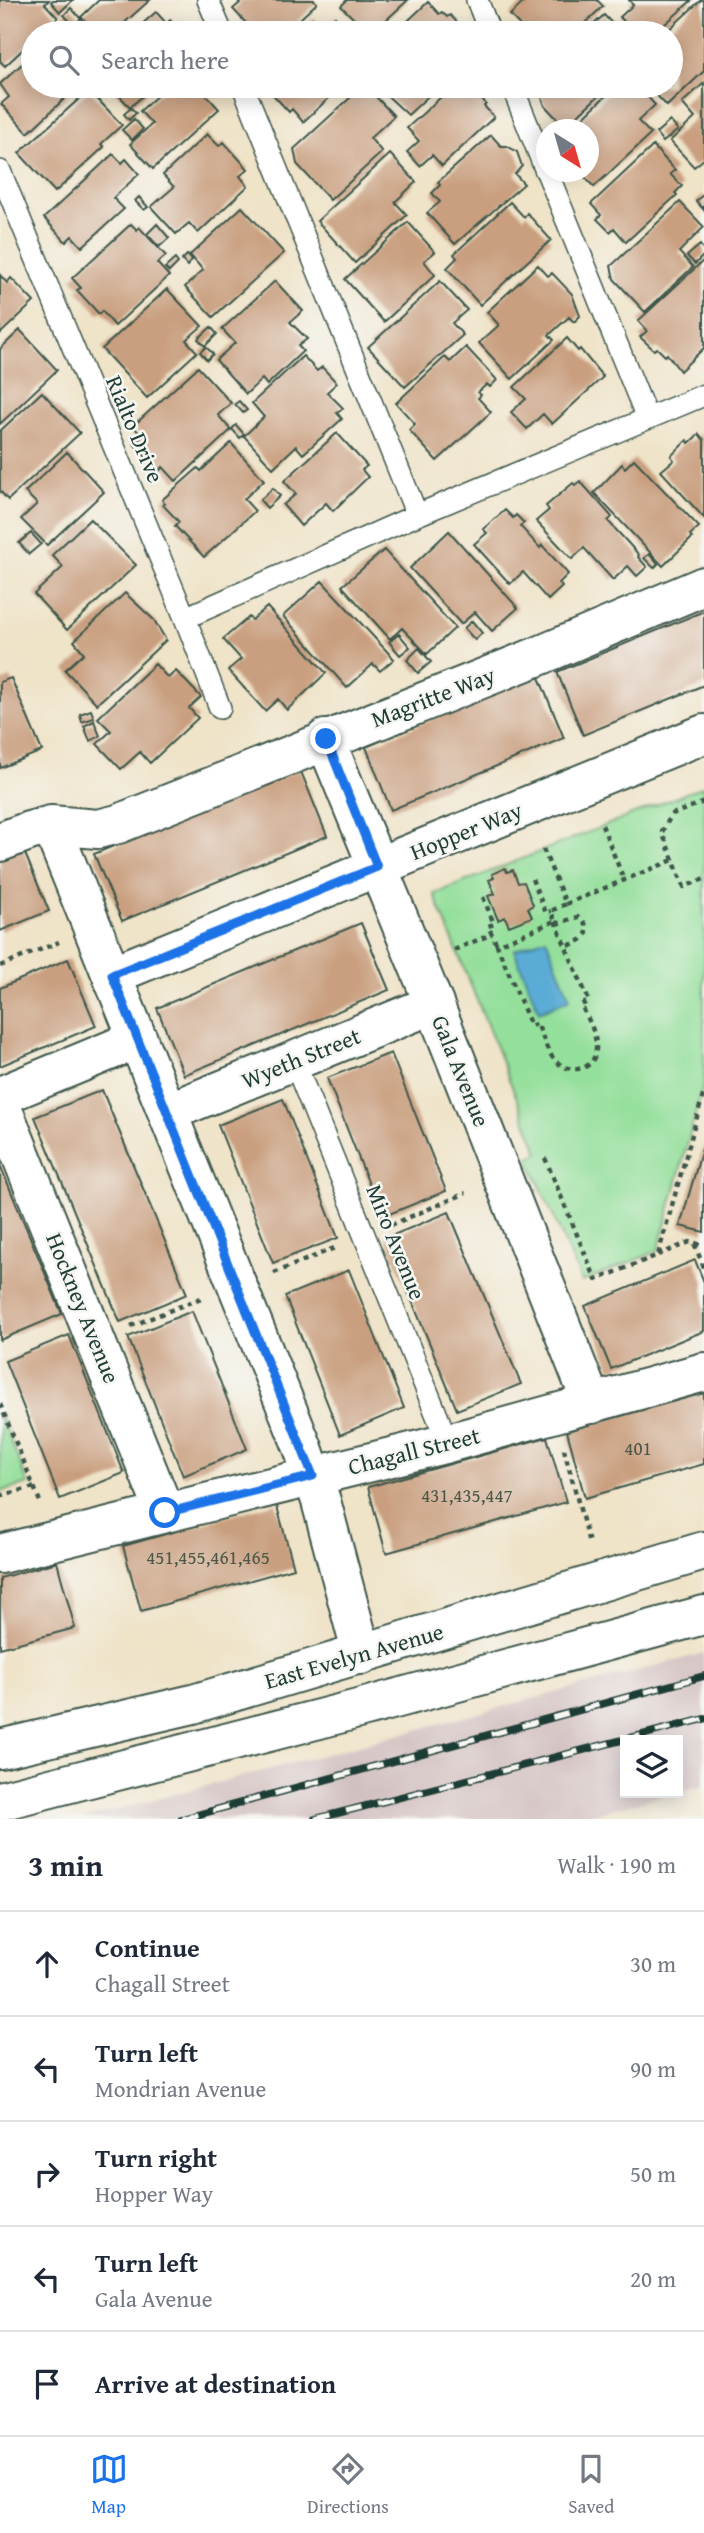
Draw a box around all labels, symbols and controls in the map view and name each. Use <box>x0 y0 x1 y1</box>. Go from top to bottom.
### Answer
search box <box>21 21 683 98</box>
text: Search here <box>101 40 229 79</box>
icon: search <box>45 41 83 79</box>
north arrow <box>536 119 599 182</box>
street label: Rialto Drive <box>98 370 173 488</box>
street label: Magritte Way <box>366 658 500 735</box>
route end <box>310 723 341 754</box>
street label: Hopper Way <box>405 793 527 868</box>
street label: Gala Avenue <box>424 1010 499 1131</box>
street label: Wyeth Street <box>236 1019 365 1096</box>
street label: Miro Avenue <box>358 1179 435 1305</box>
street label: Hockney Avenue <box>38 1228 129 1388</box>
street label: Chagall Street <box>345 1418 483 1483</box>
house number: 401 <box>624 1434 652 1462</box>
house number: 431,435,447 <box>421 1481 513 1509</box>
route start <box>149 1497 180 1528</box>
house number: 451,455,461,465 <box>146 1543 270 1571</box>
street label: East Evelyn Avenue <box>261 1614 447 1697</box>
map controls <box>620 1735 683 1798</box>
button: layers <box>620 1735 683 1798</box>
text: 3 min <box>28 1843 103 1887</box>
text: Walk · 190 m <box>557 1848 676 1881</box>
text: Continue <box>95 1928 200 1967</box>
icon: ahead <box>28 1945 66 1983</box>
text: 30 m <box>630 1947 676 1980</box>
text: Chagall Street <box>95 1967 230 2000</box>
text: Turn left <box>95 2033 198 2072</box>
icon: left <box>28 2050 66 2088</box>
text: 90 m <box>630 2052 676 2085</box>
text: Mondrian Avenue <box>95 2072 266 2105</box>
text: Turn right <box>95 2138 217 2177</box>
icon: right <box>28 2155 66 2193</box>
text: 50 m <box>630 2157 676 2190</box>
text: Hopper Way <box>95 2177 213 2210</box>
text: Turn left <box>95 2243 198 2282</box>
icon: left <box>28 2260 66 2298</box>
text: 20 m <box>630 2262 676 2295</box>
text: Gala Avenue <box>95 2282 213 2315</box>
text: Arrive at destination <box>95 2364 336 2403</box>
icon: arrive <box>28 2365 66 2403</box>
tab: Map <box>90 2450 128 2520</box>
tab: Directions <box>307 2450 389 2520</box>
tab: Saved <box>568 2450 614 2520</box>

